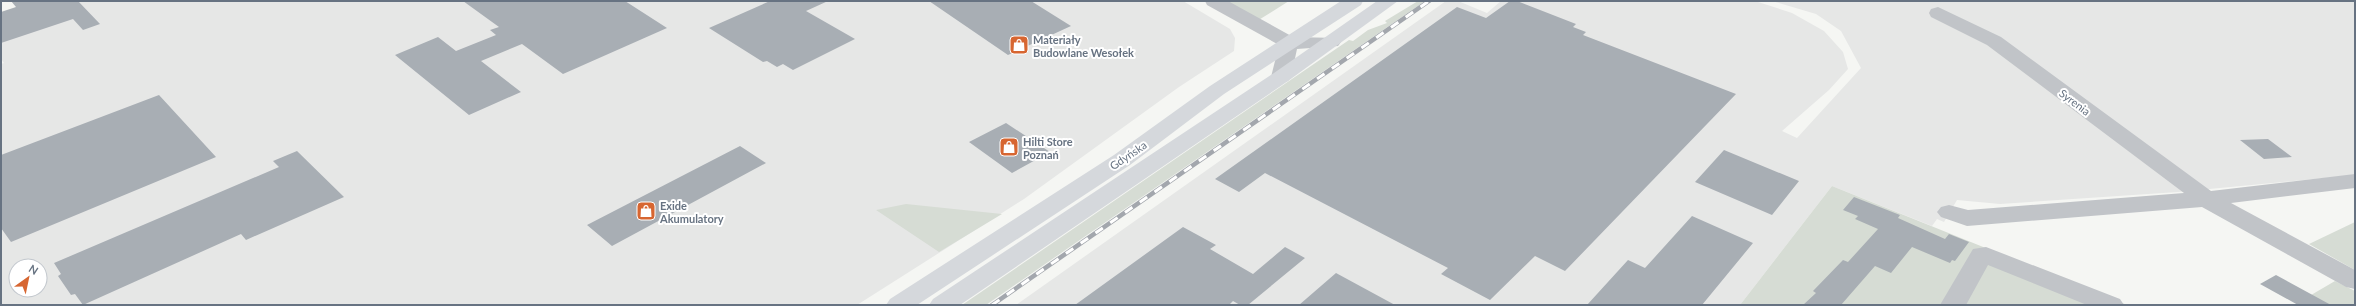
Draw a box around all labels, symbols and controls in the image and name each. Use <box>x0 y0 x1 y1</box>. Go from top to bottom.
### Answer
place label: Materiały Budowlane Wesołek <box>1033 33 1134 59</box>
shop icon: Materiały Budowlane Wesołek <box>1008 34 1030 56</box>
street label: Syrenia <box>2057 86 2093 118</box>
place label: Hilti Store Poznań <box>1023 135 1073 161</box>
shop icon: Hilti Store Poznań <box>998 136 1020 158</box>
street label: Gdyńska <box>1107 138 1149 172</box>
place label: Exide Akumulatory <box>659 199 724 225</box>
shop icon: Exide Akumulatory <box>635 200 657 222</box>
north arrow <box>8 258 48 298</box>
text: N <box>27 261 41 277</box>

